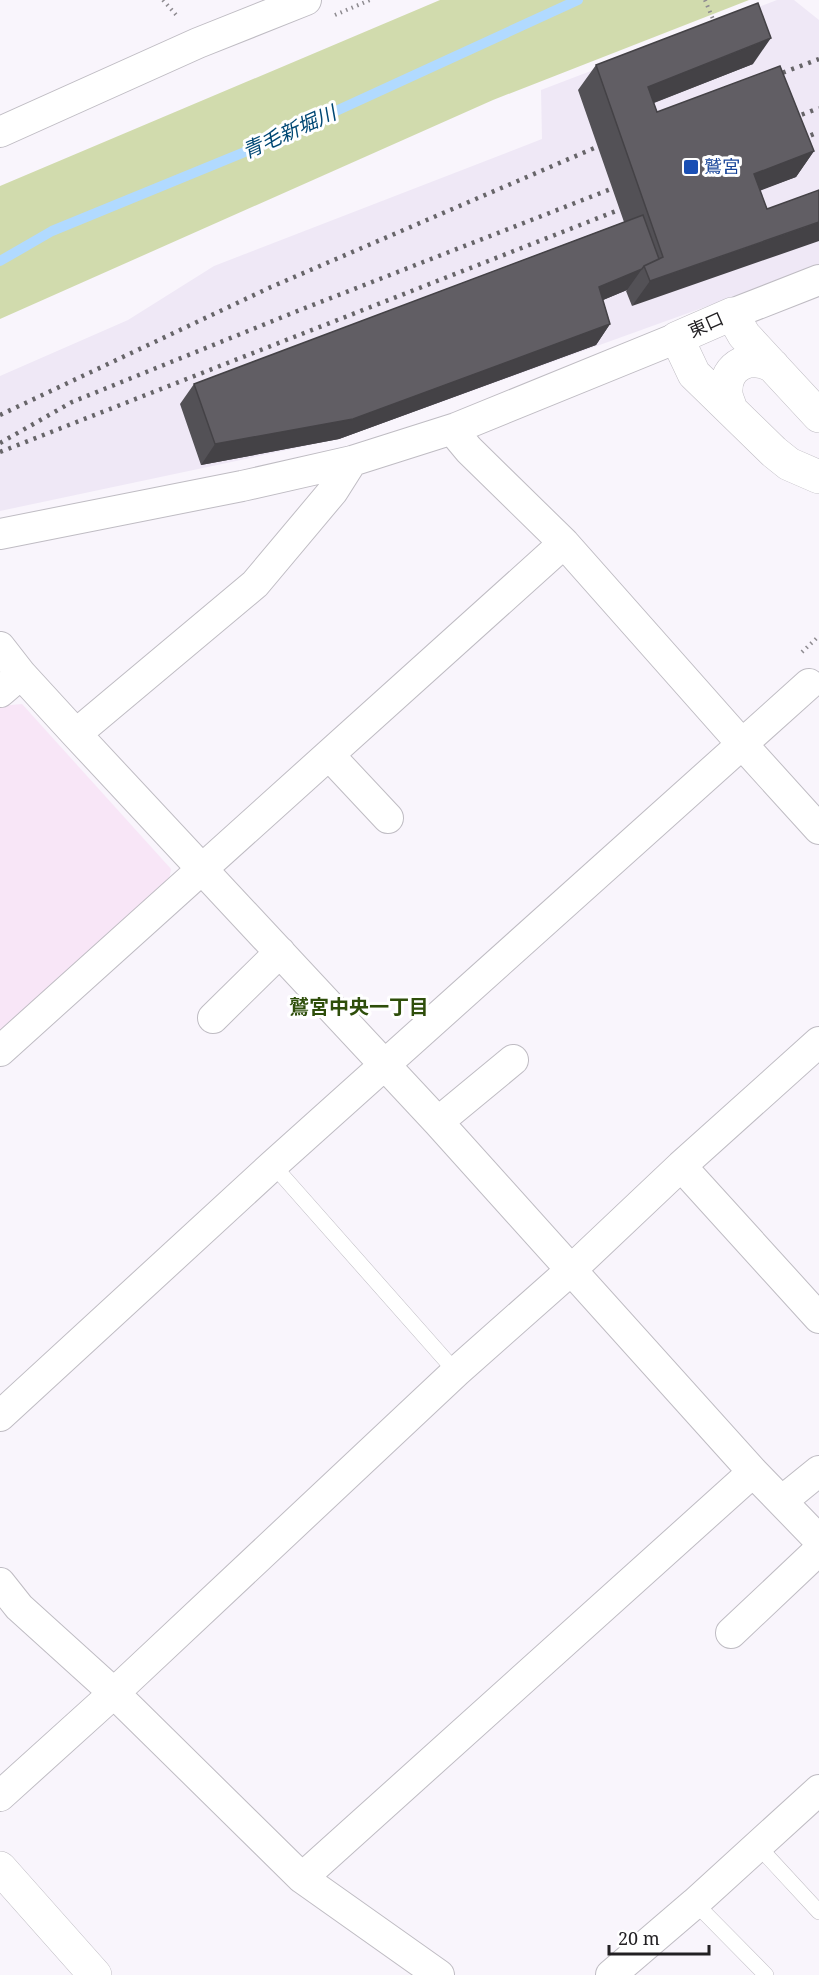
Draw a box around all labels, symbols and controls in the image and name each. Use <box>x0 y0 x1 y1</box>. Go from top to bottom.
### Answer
water label: 青毛新堀川 <box>238 98 342 164</box>
place label: 鷲宮 <box>704 154 740 178</box>
marker: 鷲宮 <box>682 158 700 176</box>
street label: 東口 <box>684 306 727 342</box>
district label: 鷲宮中央一丁目 <box>289 993 429 1020</box>
scale bar <box>609 1918 710 1956</box>
text: 20 m <box>618 1926 660 1950</box>

